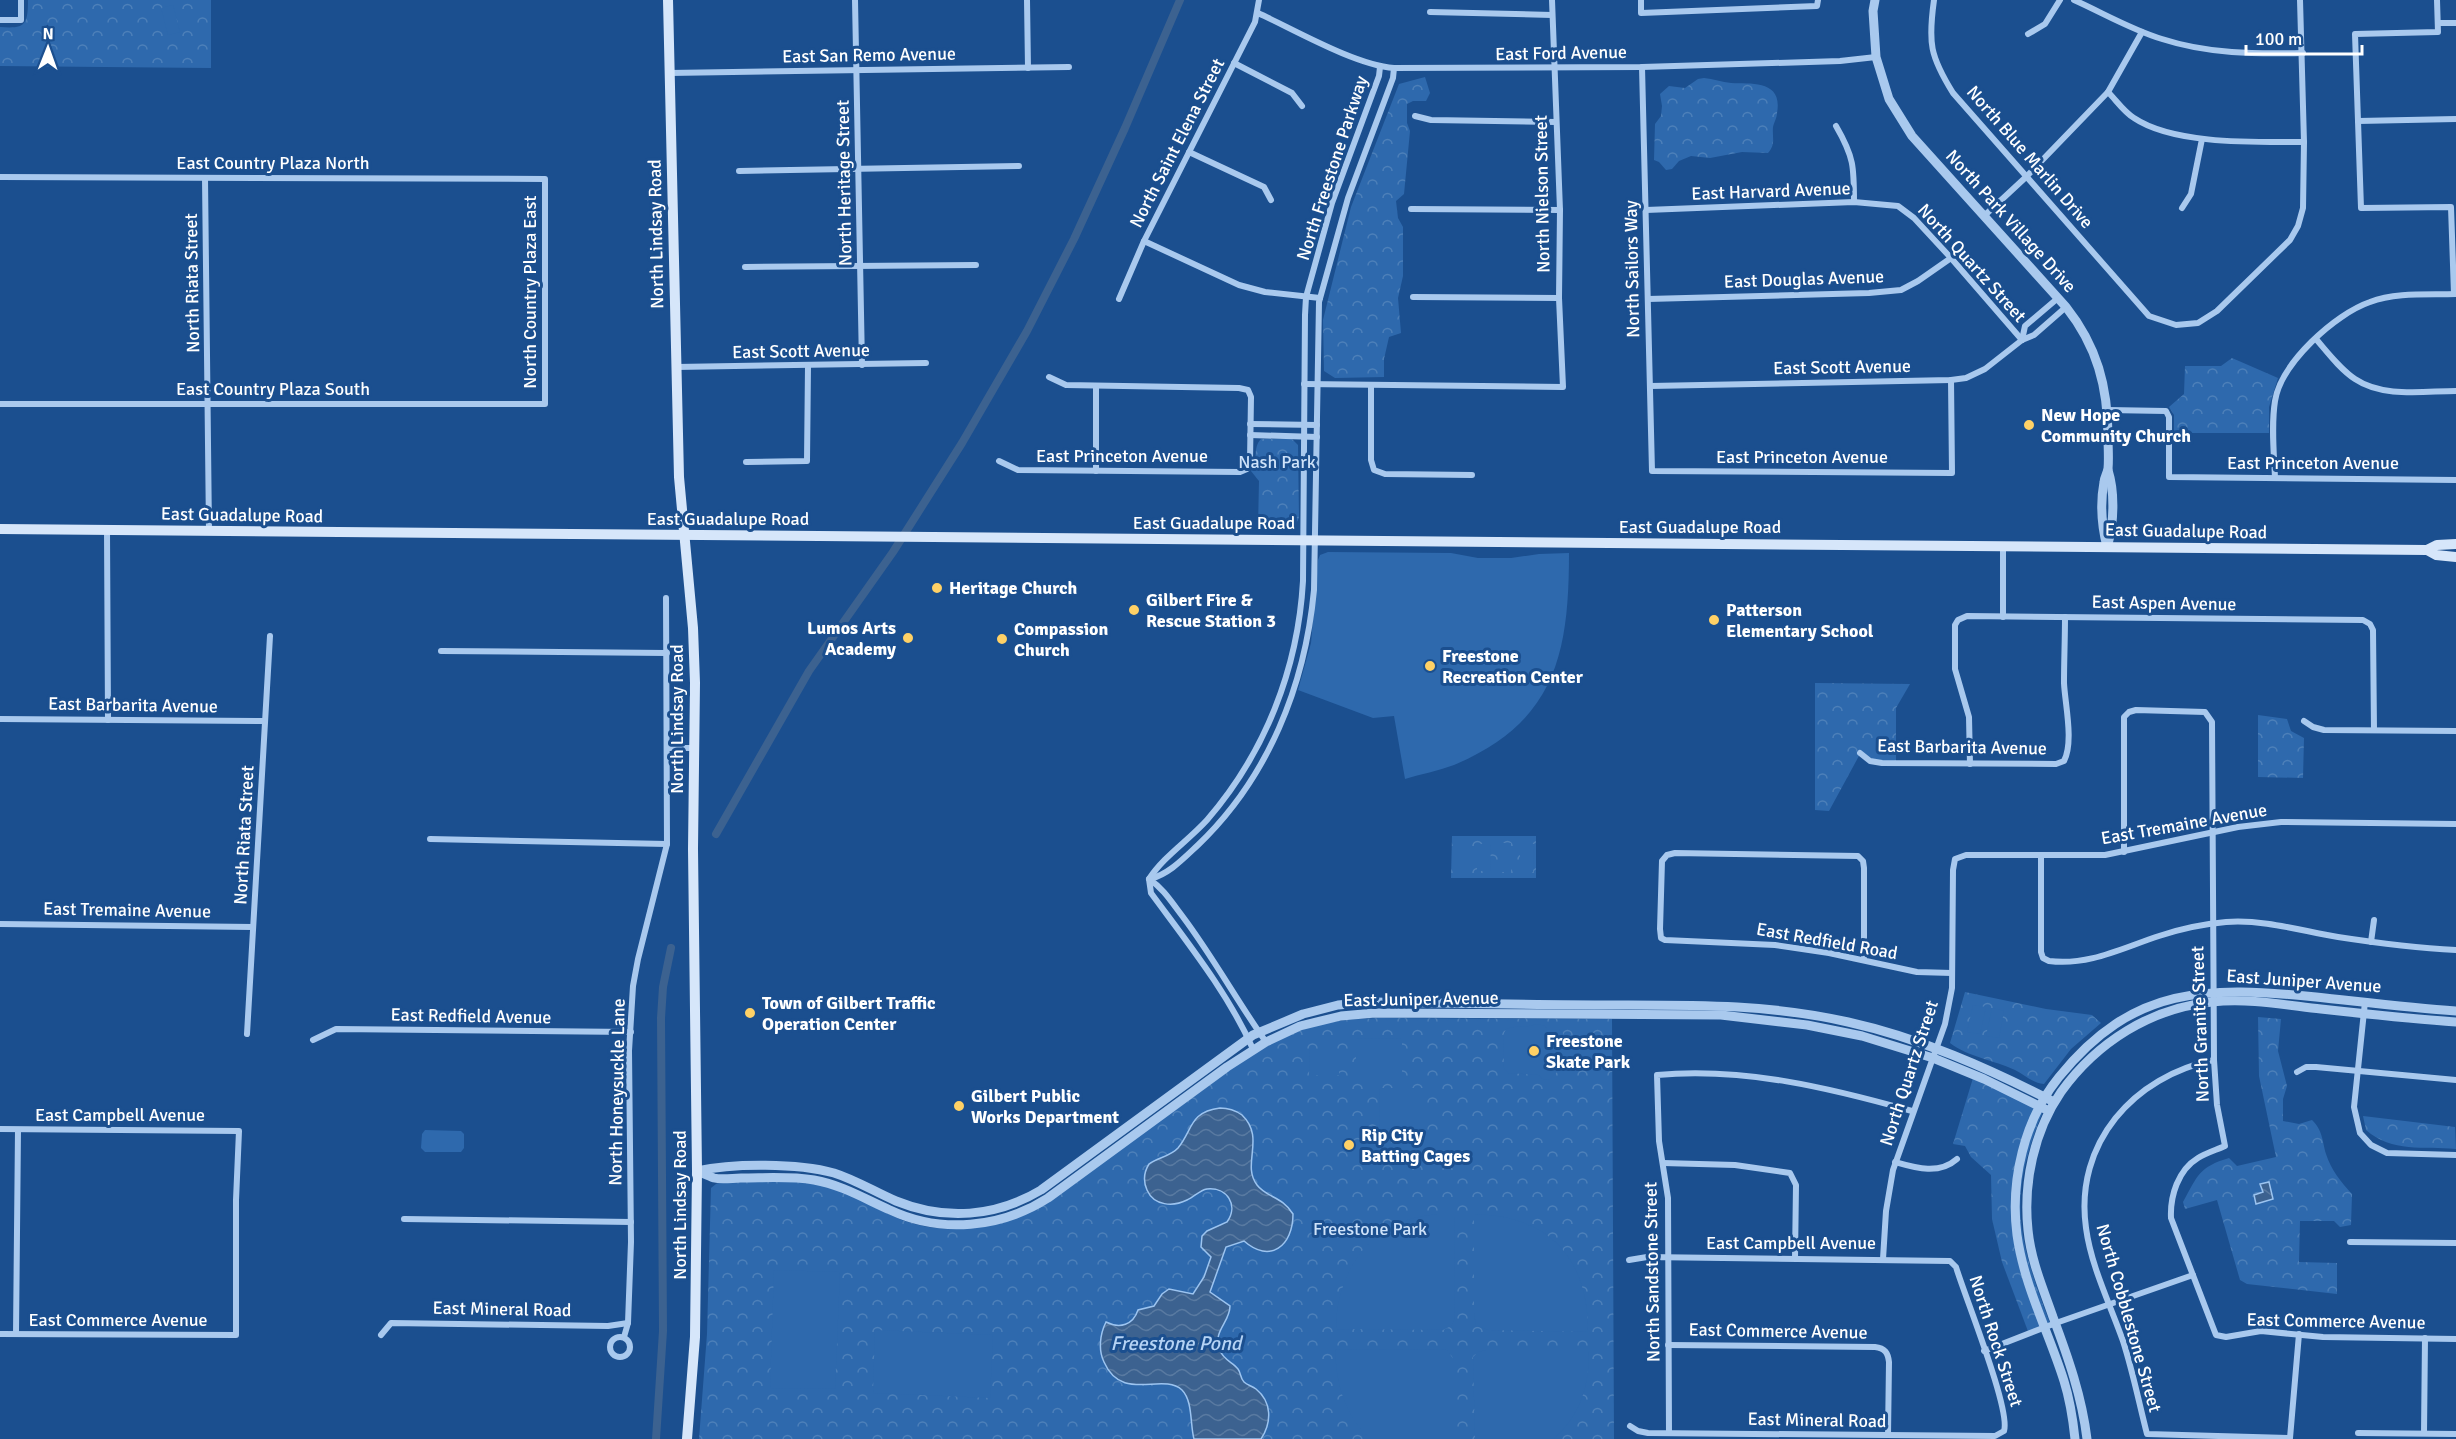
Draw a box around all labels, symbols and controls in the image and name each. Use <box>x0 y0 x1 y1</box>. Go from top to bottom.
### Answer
north arrow <box>18 18 78 78</box>
scale bar <box>2246 18 2362 56</box>
text: N <box>43 24 54 44</box>
text: 100 m <box>2255 28 2302 50</box>
street label: East Ford Avenue <box>1495 41 1627 65</box>
street label: East San Remo Avenue <box>782 42 956 68</box>
street label: North Saint Elena Street <box>1125 55 1229 231</box>
street label: North Freestone Parkway <box>1292 72 1372 263</box>
street label: North Blue Marlin Drive <box>1962 81 2098 233</box>
street label: North Heritage Street <box>832 100 856 266</box>
street label: North Nielson Street <box>1530 115 1554 273</box>
street label: North Park Village Drive <box>1941 145 2081 297</box>
street label: East Country Plaza North <box>176 152 370 174</box>
street label: North Lindsay Road <box>644 159 668 309</box>
street label: East Harvard Avenue <box>1691 177 1851 205</box>
street label: North Country Plaza East <box>519 195 541 389</box>
street label: North Sailors Way <box>1620 199 1644 338</box>
street label: North Quartz Street <box>1913 199 2031 327</box>
street label: North Riata Street <box>180 213 204 353</box>
street label: East Douglas Avenue <box>1724 265 1884 293</box>
street label: East Scott Avenue <box>732 339 870 363</box>
street label: East Scott Avenue <box>1773 355 1911 379</box>
street label: East Country Plaza South <box>176 378 370 400</box>
place label: New Hope Community Church <box>2041 404 2191 447</box>
marker: New Hope Community Church <box>2022 418 2036 432</box>
street label: East Princeton Avenue <box>1036 445 1208 467</box>
street label: East Princeton Avenue <box>1716 446 1888 468</box>
park label: Nash Park <box>1238 451 1316 473</box>
street label: East Princeton Avenue <box>2227 452 2399 474</box>
street label: East Guadalupe Road <box>161 503 323 527</box>
street label: East Guadalupe Road <box>647 508 809 530</box>
street label: East Guadalupe Road <box>1133 512 1295 534</box>
street label: East Guadalupe Road <box>1619 516 1781 538</box>
street label: East Guadalupe Road <box>2105 519 2267 543</box>
place label: Heritage Church <box>949 577 1078 599</box>
marker: Heritage Church <box>930 581 944 595</box>
place label: Gilbert Fire & Rescue Station 3 <box>1146 589 1276 632</box>
street label: East Aspen Avenue <box>2091 591 2237 615</box>
place label: Patterson Elementary School <box>1726 599 1874 642</box>
marker: Gilbert Fire & Rescue Station 3 <box>1127 603 1141 617</box>
marker: Patterson Elementary School <box>1707 613 1721 627</box>
place label: Lumos Arts Academy <box>807 617 896 660</box>
place label: Compassion Church <box>1014 618 1109 661</box>
marker: Lumos Arts Academy <box>901 631 915 645</box>
marker: Compassion Church <box>995 632 1009 646</box>
street label: North Lindsay Road <box>666 644 688 794</box>
place label: Freestone Recreation Center <box>1442 645 1584 688</box>
marker: Freestone Recreation Center <box>1423 659 1437 673</box>
street label: East Barbarita Avenue <box>48 693 218 717</box>
street label: East Barbarita Avenue <box>1877 735 2047 759</box>
street label: North Riata Street <box>229 765 259 905</box>
street label: East Tremaine Avenue <box>2099 799 2269 849</box>
street label: East Tremaine Avenue <box>43 898 211 922</box>
street label: East Redfield Road <box>1755 918 1899 964</box>
street label: North Granite Street <box>2186 945 2214 1103</box>
street label: East Juniper Avenue <box>2226 965 2382 997</box>
street label: East Juniper Avenue <box>1343 987 1499 1011</box>
place label: Town of Gilbert Traffic Operation Center <box>762 992 936 1035</box>
street label: North Quartz Street <box>1875 997 1943 1149</box>
street label: North Honeysuckle Lane <box>604 998 630 1186</box>
street label: East Redfield Avenue <box>390 1004 552 1028</box>
marker: Town of Gilbert Traffic Operation Center <box>743 1006 757 1020</box>
place label: Freestone Skate Park <box>1546 1030 1631 1073</box>
marker: Freestone Skate Park <box>1527 1044 1541 1058</box>
place label: Gilbert Public Works Department <box>971 1085 1119 1128</box>
marker: Gilbert Public Works Department <box>952 1099 966 1113</box>
street label: East Campbell Avenue <box>35 1104 205 1126</box>
place label: Rip City Batting Cages <box>1361 1124 1470 1167</box>
street label: North Lindsay Road <box>669 1130 691 1280</box>
marker: Rip City Batting Cages <box>1342 1138 1356 1152</box>
street label: North Sandstone Street <box>1639 1182 1665 1362</box>
park label: Freestone Park <box>1313 1218 1427 1240</box>
street label: North Cobblestone Street <box>2092 1221 2166 1415</box>
street label: East Campbell Avenue <box>1706 1232 1876 1254</box>
street label: North Rock Street <box>1964 1272 2028 1410</box>
street label: East Mineral Road <box>432 1297 572 1321</box>
street label: East Commerce Avenue <box>2246 1308 2426 1334</box>
street label: East Commerce Avenue <box>28 1309 208 1331</box>
street label: East Commerce Avenue <box>1688 1318 1868 1344</box>
water label: Freestone Pond <box>1111 1331 1244 1356</box>
street label: East Mineral Road <box>1747 1408 1887 1432</box>

